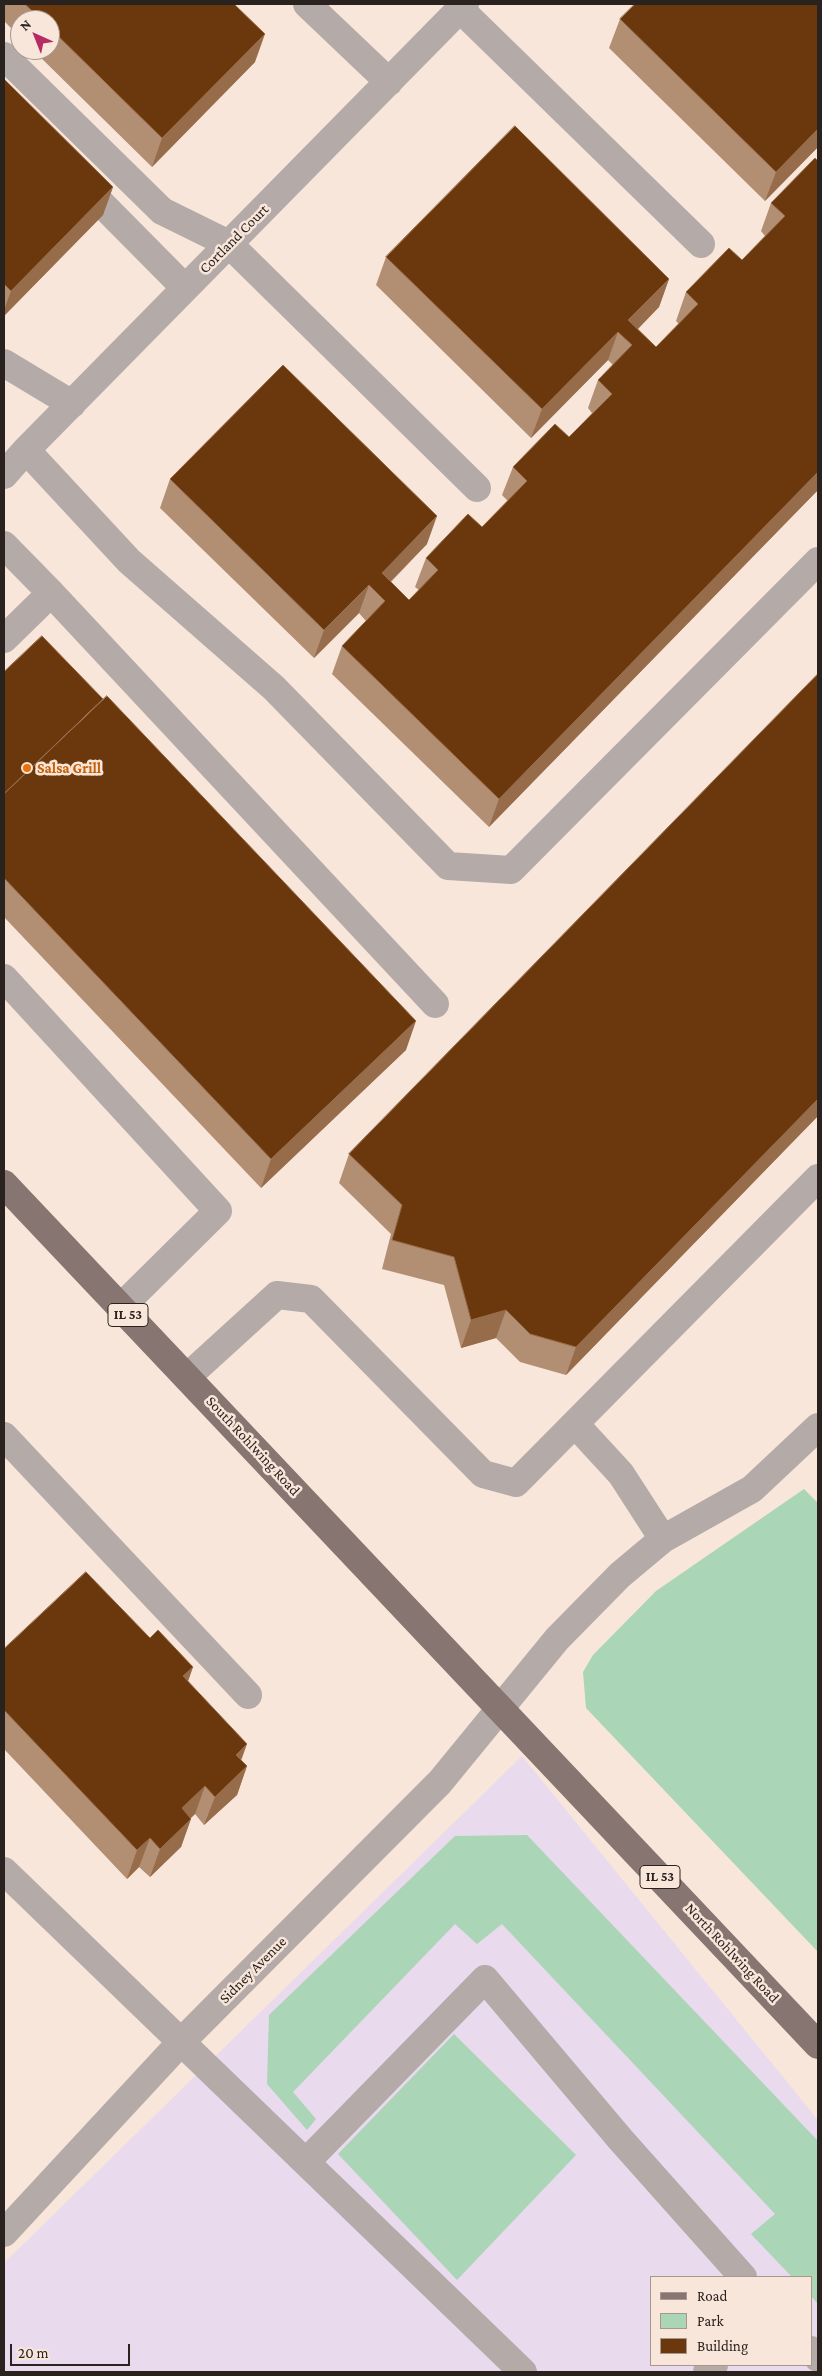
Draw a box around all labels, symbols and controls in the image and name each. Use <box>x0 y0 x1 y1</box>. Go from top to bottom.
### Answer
north arrow <box>10 10 60 60</box>
text: N <box>16 16 34 34</box>
street label: Cortland Court <box>196 201 272 277</box>
place label: Salsa Grill <box>37 759 101 777</box>
marker: Salsa Grill <box>21 762 33 774</box>
road number: IL 53 <box>108 1304 148 1326</box>
street label: South Rohlwing Road <box>202 1393 304 1499</box>
road number: IL 53 <box>640 1865 680 1888</box>
street label: North Rohlwing Road <box>681 1900 783 2006</box>
street label: Sidney Avenue <box>216 1933 290 2007</box>
legend <box>650 2276 812 2366</box>
text: Road <box>697 2288 727 2304</box>
text: Park <box>697 2313 724 2329</box>
scale bar <box>12 2334 132 2366</box>
text: Building <box>697 2338 748 2354</box>
text: 20 m <box>18 2345 49 2361</box>

